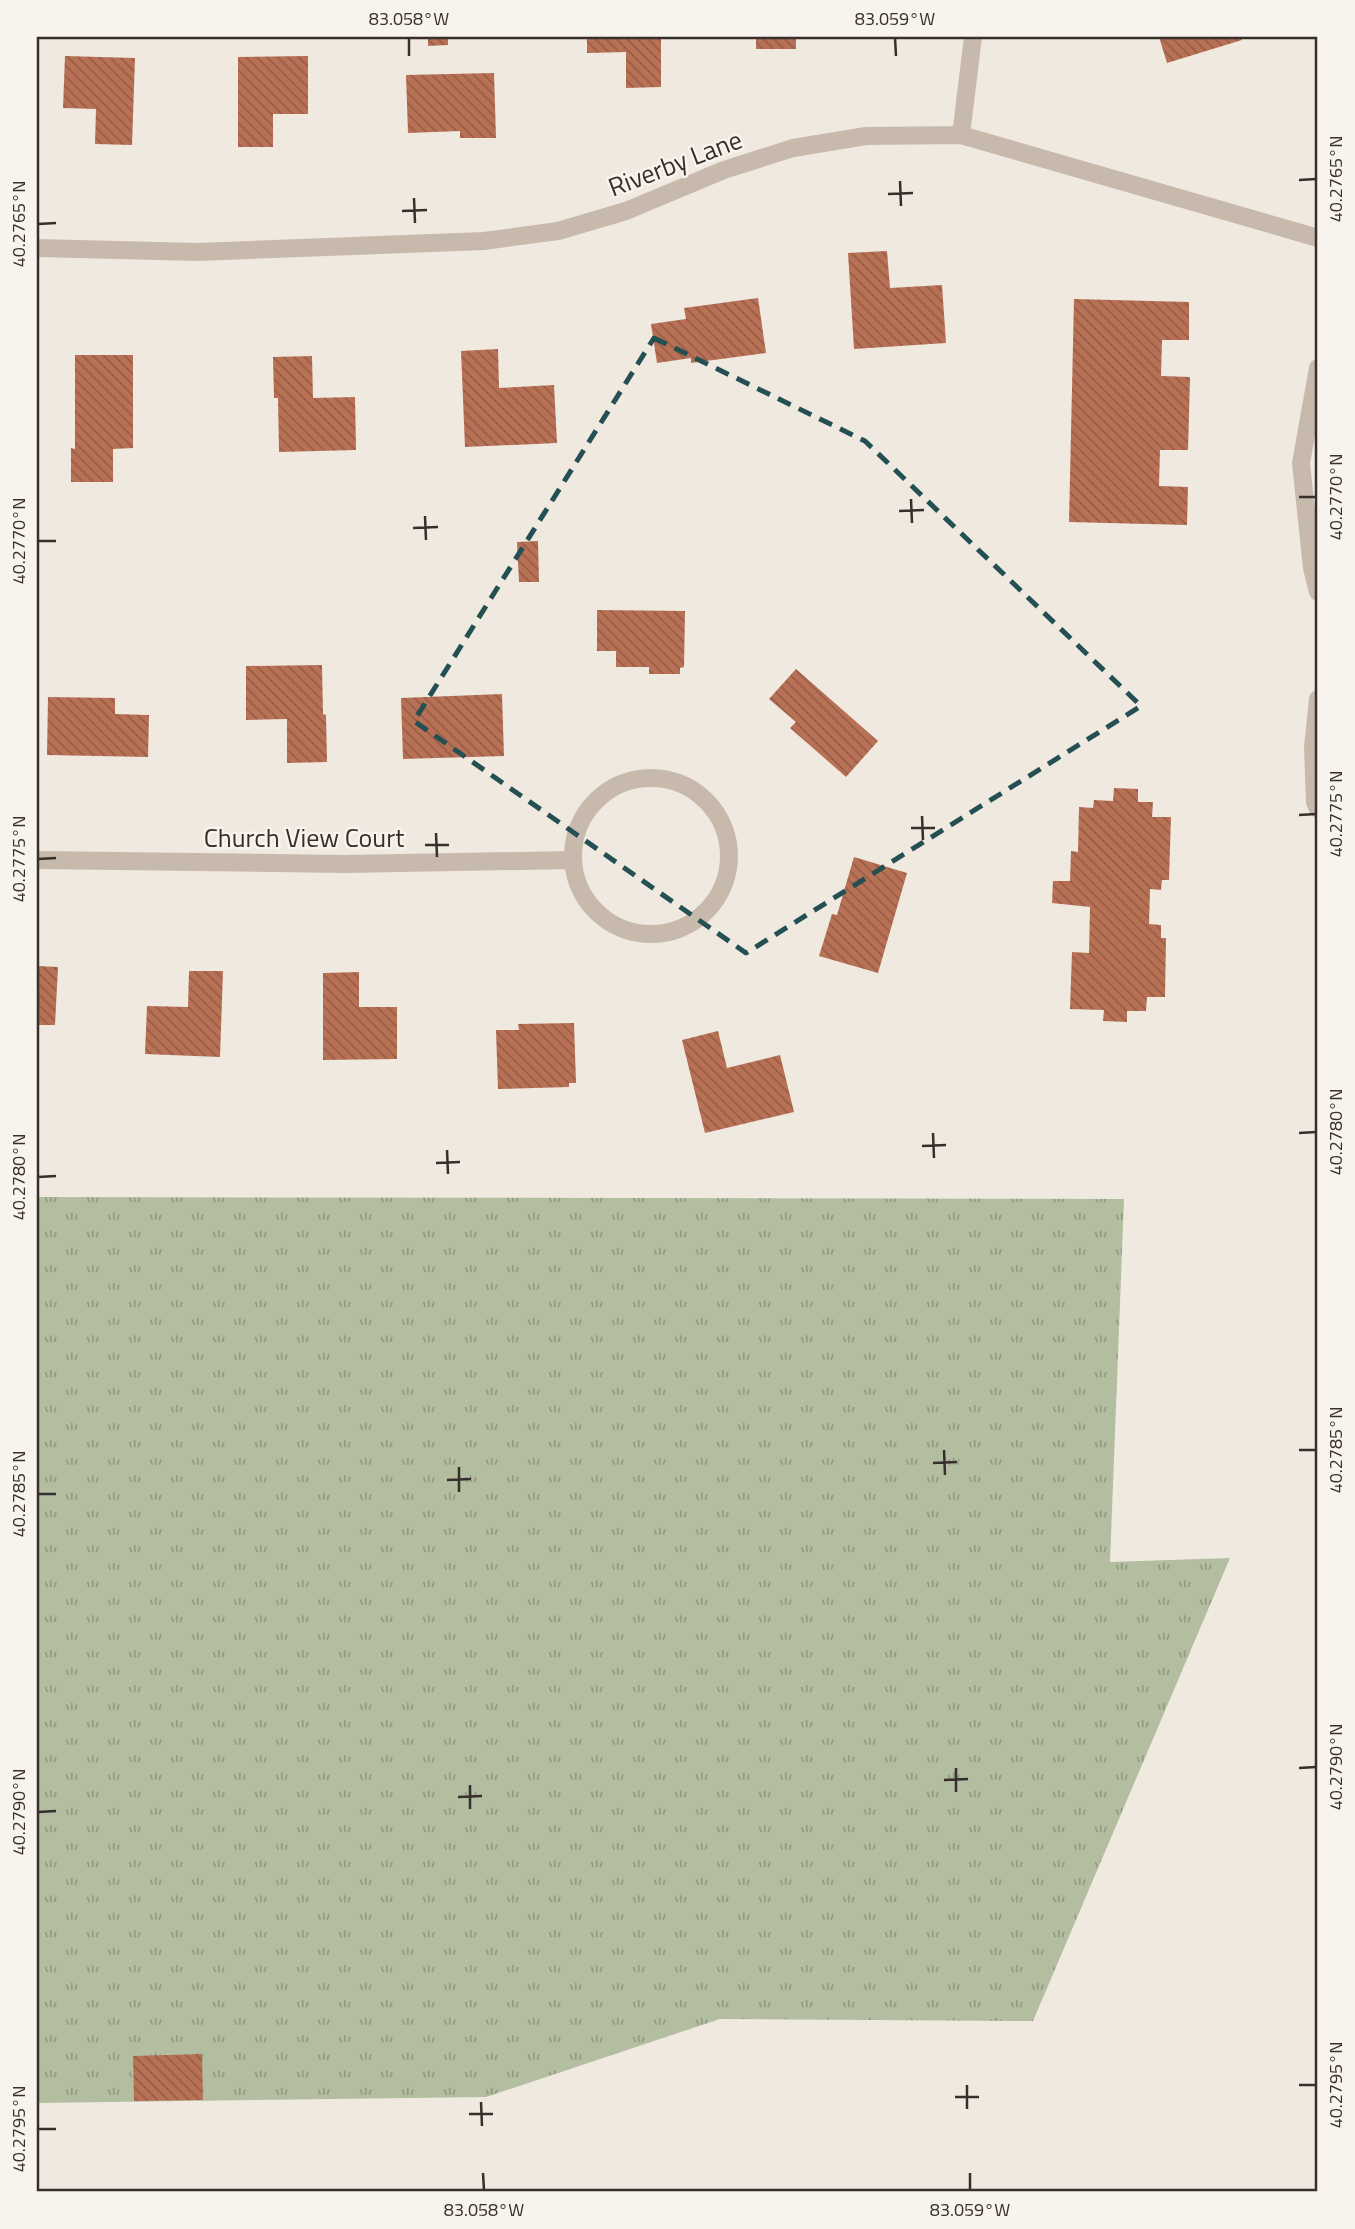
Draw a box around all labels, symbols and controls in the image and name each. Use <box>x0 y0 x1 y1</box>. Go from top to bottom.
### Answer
text: 83.058°W <box>369 5 449 32</box>
text: 83.059°W <box>855 5 935 32</box>
street label: Riverby Lane <box>602 120 748 206</box>
text: 40.2765°N <box>1322 136 1349 222</box>
text: 40.2765°N <box>5 181 32 267</box>
text: 40.2770°N <box>1322 454 1349 540</box>
text: 40.2770°N <box>5 498 32 584</box>
text: 40.2775°N <box>1322 771 1349 857</box>
text: 40.2775°N <box>5 816 32 902</box>
street label: Church View Court <box>204 818 404 857</box>
text: 40.2780°N <box>1322 1089 1349 1175</box>
text: 40.2780°N <box>5 1134 32 1220</box>
text: 40.2785°N <box>1322 1407 1349 1493</box>
text: 40.2785°N <box>5 1451 32 1537</box>
text: 40.2790°N <box>1322 1724 1349 1810</box>
text: 40.2790°N <box>5 1769 32 1855</box>
text: 40.2795°N <box>1322 2042 1349 2128</box>
text: 40.2795°N <box>5 2086 32 2172</box>
text: 83.058°W <box>444 2196 524 2223</box>
text: 83.059°W <box>930 2196 1010 2223</box>

